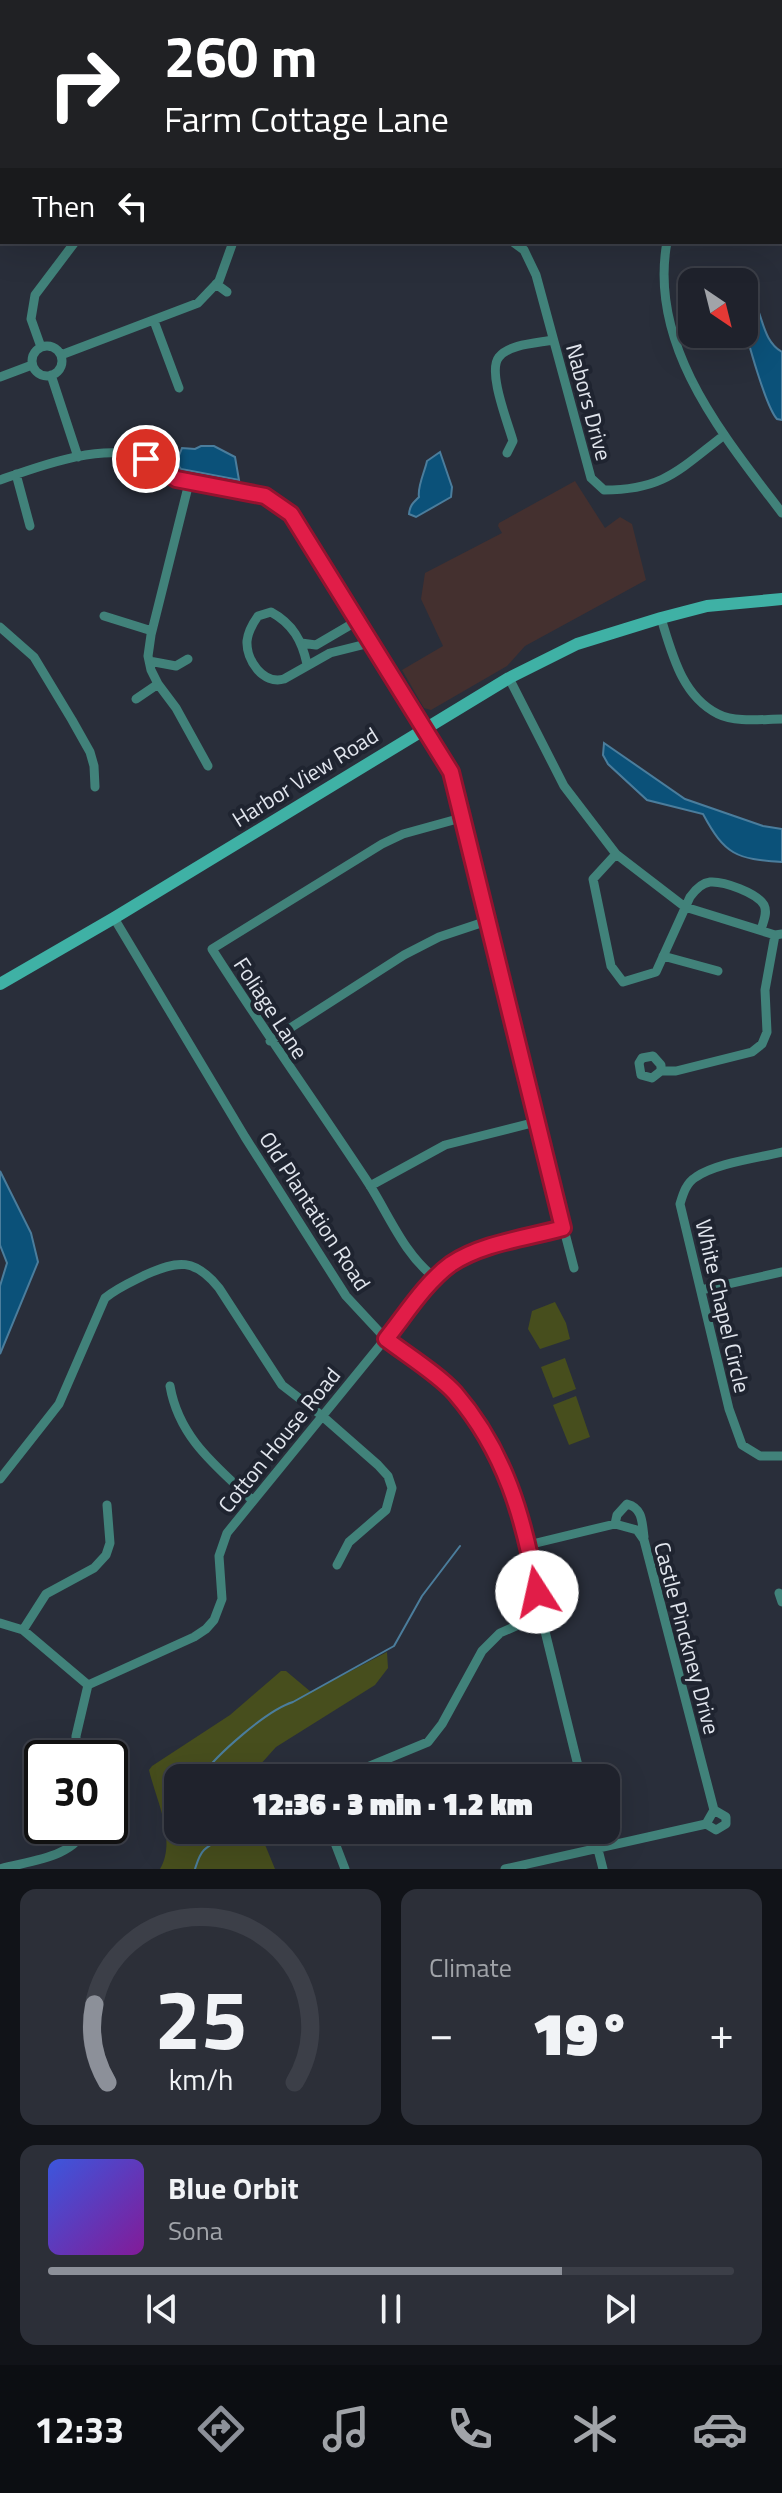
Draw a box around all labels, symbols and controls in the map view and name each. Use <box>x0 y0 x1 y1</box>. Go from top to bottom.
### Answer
text: 260 m <box>164 14 317 99</box>
icon: right <box>32 32 136 136</box>
text: Farm Cottage Lane <box>164 91 449 146</box>
text: Then <box>32 183 95 229</box>
icon: left <box>111 184 155 228</box>
north arrow <box>678 268 758 348</box>
map controls <box>678 268 758 348</box>
street label: Nabors Drive <box>557 340 621 464</box>
pin <box>112 425 180 493</box>
icon: arrive <box>124 437 168 481</box>
street label: Harbor View Road <box>225 718 385 836</box>
street label: Foliage Lane <box>225 950 317 1066</box>
street label: Old Plantation Road <box>251 1125 379 1297</box>
street label: White Chapel Circle <box>687 1216 759 1396</box>
street label: Cotton House Road <box>210 1360 348 1520</box>
street label: Castle Pinckney Drive <box>645 1538 729 1738</box>
position arrow <box>495 1550 579 1634</box>
speed limit sign: 30 <box>24 1740 128 1844</box>
text: 12:36 · 3 min · 1.2 km <box>251 1781 533 1827</box>
text: Climate <box>429 1948 512 1987</box>
text: 25 <box>154 1955 247 2081</box>
text: 19° <box>532 1987 631 2078</box>
text: − <box>429 1999 454 2066</box>
text: + <box>709 1999 734 2066</box>
text: km/h <box>168 2058 233 2101</box>
text: Blue Orbit <box>168 2165 299 2211</box>
text: Sona <box>168 2211 223 2250</box>
icon: previous <box>140 2287 184 2331</box>
icon: pause <box>369 2287 413 2331</box>
icon: next <box>598 2287 642 2331</box>
icon: directions <box>193 2401 249 2457</box>
icon: music <box>318 2401 374 2457</box>
icon: phone <box>442 2401 498 2457</box>
icon: climate <box>567 2401 623 2457</box>
icon: car <box>692 2401 748 2457</box>
text: 12:33 <box>34 2402 124 2457</box>

